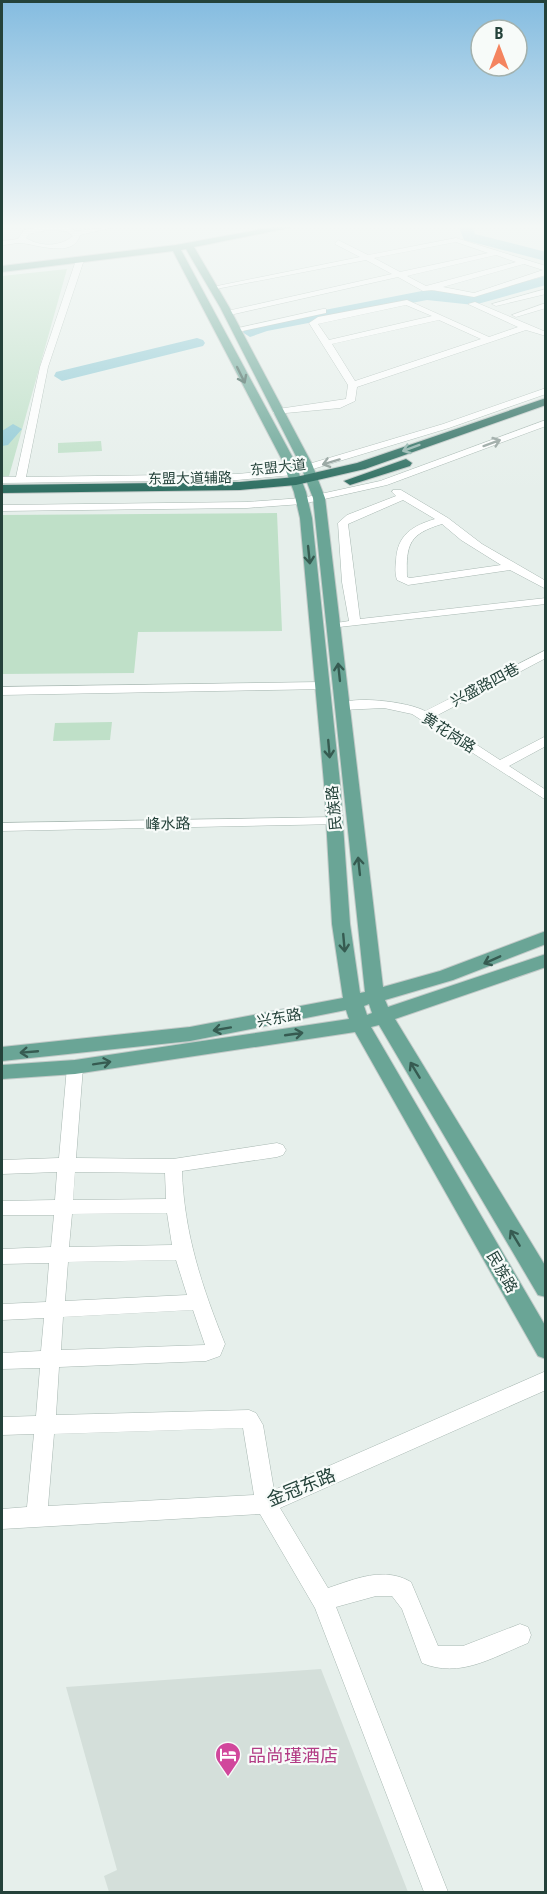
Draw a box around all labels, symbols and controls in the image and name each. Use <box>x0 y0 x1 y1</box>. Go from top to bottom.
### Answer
north arrow <box>469 18 529 78</box>
text: B <box>495 24 504 43</box>
one-way arrow <box>236 365 248 383</box>
one-way arrow <box>482 437 501 448</box>
one-way arrow <box>402 444 421 455</box>
street label: 东盟大道 <box>249 456 307 478</box>
one-way arrow <box>321 457 340 468</box>
street label: 东盟大道辅路 <box>148 469 232 487</box>
one-way arrow <box>304 544 315 564</box>
street label: 兴盛路四巷 <box>448 659 522 711</box>
one-way arrow <box>333 662 344 682</box>
street label: 黄花岗路 <box>419 709 479 757</box>
one-way arrow <box>324 738 335 758</box>
street label: 民族路 <box>323 785 345 831</box>
street label: 峰水路 <box>145 815 191 833</box>
one-way arrow <box>353 856 364 876</box>
one-way arrow <box>339 933 350 953</box>
one-way arrow <box>483 956 501 967</box>
street label: 兴东路 <box>255 1005 303 1031</box>
one-way arrow <box>213 1024 232 1035</box>
one-way arrow <box>284 1029 304 1040</box>
one-way arrow <box>19 1047 39 1058</box>
one-way arrow <box>91 1058 111 1069</box>
one-way arrow <box>409 1062 421 1079</box>
one-way arrow <box>509 1230 521 1247</box>
street label: 民族路 <box>483 1248 521 1296</box>
street label: 金冠东路 <box>264 1464 338 1510</box>
hotel icon: 品尚瑾酒店 <box>213 1740 243 1778</box>
place label: 品尚瑾酒店 <box>248 1745 338 1766</box>

